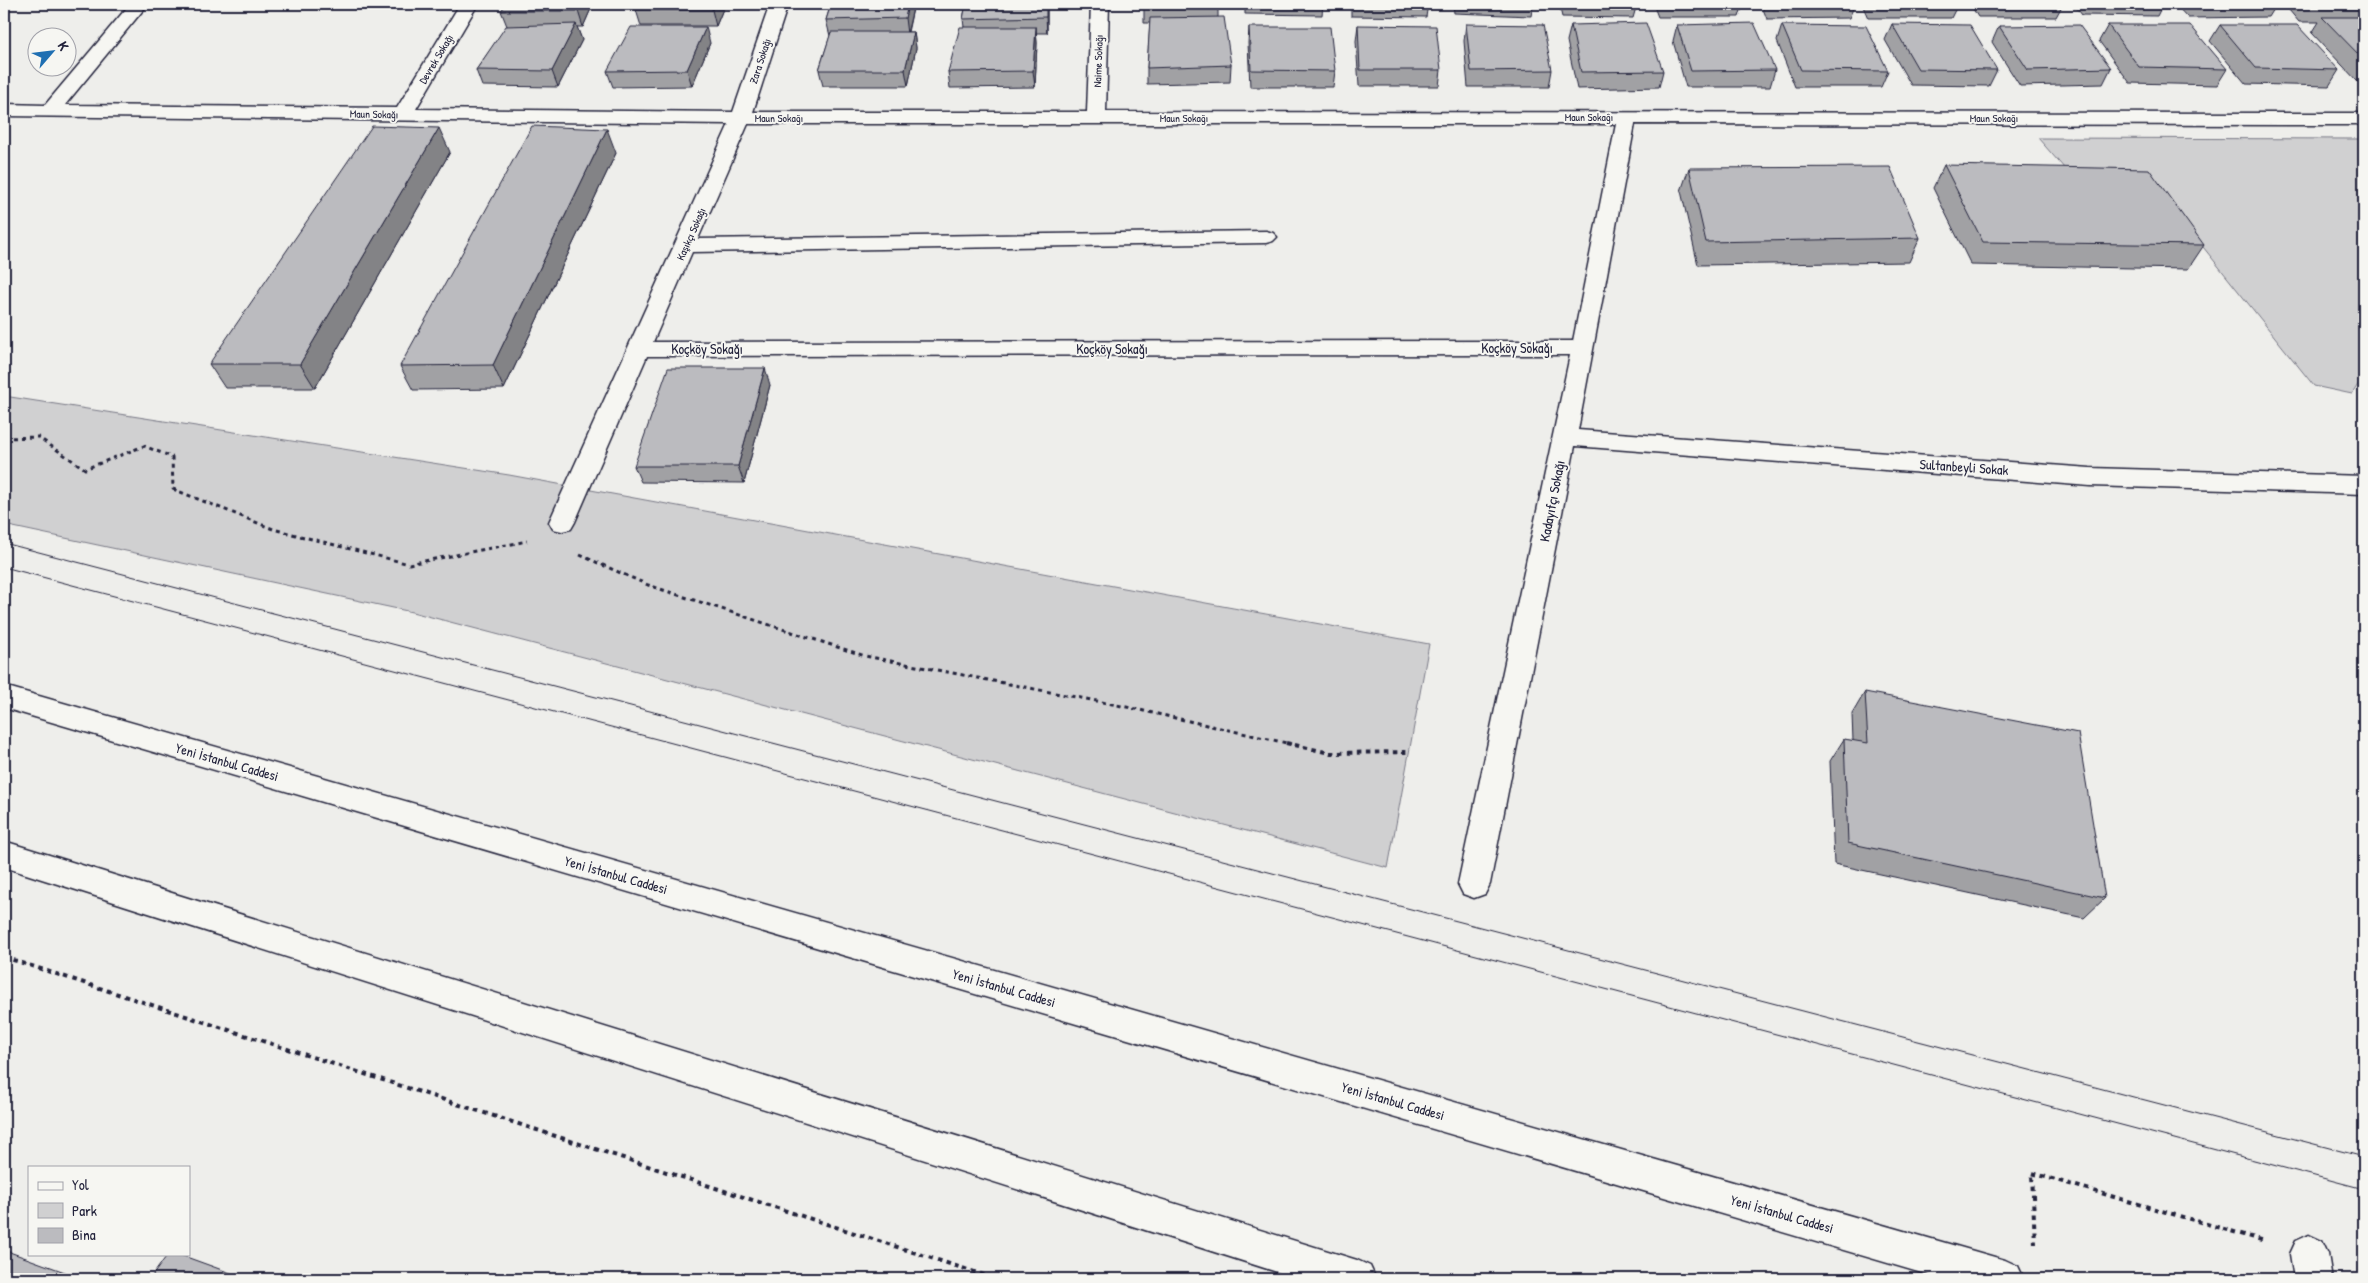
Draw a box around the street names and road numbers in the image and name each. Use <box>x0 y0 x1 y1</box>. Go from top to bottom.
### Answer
street label: Devrek Sokağı <box>416 32 456 86</box>
street label: Naime Sokağı <box>1090 34 1106 88</box>
street label: Zara Sokağı <box>746 37 774 85</box>
street label: Maun Sokağı <box>350 107 398 121</box>
street label: Maun Sokağı <box>1565 110 1613 124</box>
street label: Maun Sokağı <box>755 111 803 125</box>
street label: Maun Sokağı <box>1160 111 1208 125</box>
street label: Maun Sokağı <box>1970 111 2018 125</box>
street label: Kaşıkçı Sokağı <box>673 205 709 263</box>
street label: Koçköy Sokağı <box>1481 338 1553 358</box>
street label: Koçköy Sokağı <box>671 339 743 359</box>
street label: Koçköy Sokağı <box>1076 339 1148 359</box>
street label: Sultanbeyli Sokak <box>1919 454 2009 480</box>
street label: Kadayıfçı Sokağı <box>1534 459 1570 543</box>
street label: Yeni İstanbul Caddesi <box>173 738 281 785</box>
street label: Yeni İstanbul Caddesi <box>562 851 670 898</box>
street label: Yeni İstanbul Caddesi <box>950 964 1058 1011</box>
street label: Yeni İstanbul Caddesi <box>1339 1077 1447 1124</box>
street label: Yeni İstanbul Caddesi <box>1728 1190 1836 1237</box>

